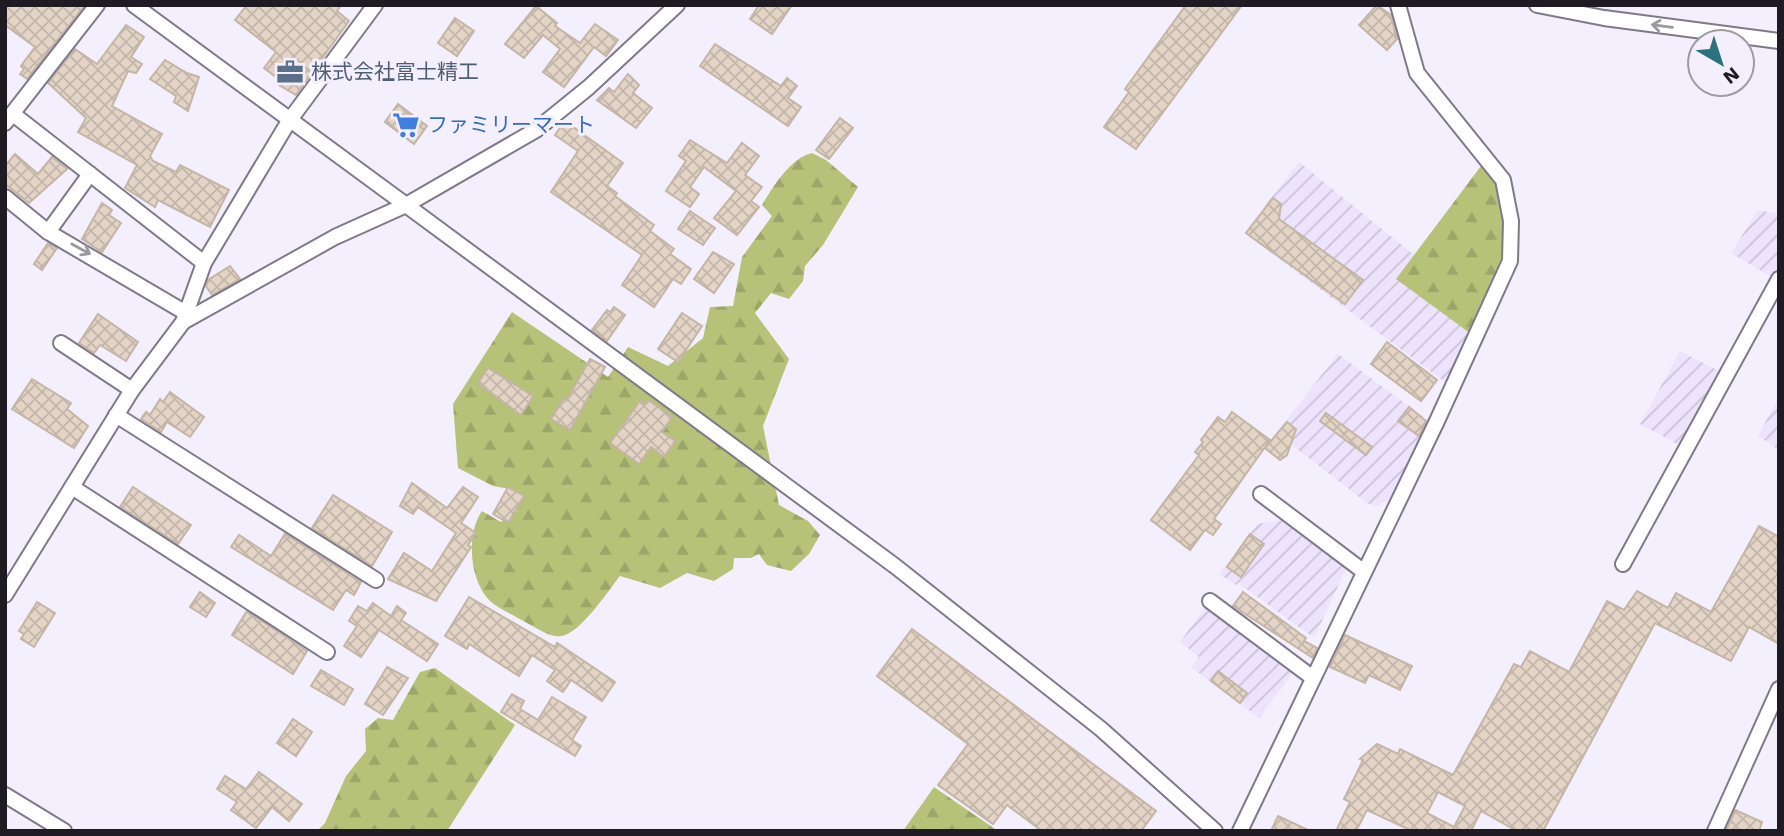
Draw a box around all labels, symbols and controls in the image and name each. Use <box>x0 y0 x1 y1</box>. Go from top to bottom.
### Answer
one-way arrow <box>1652 19 1674 32</box>
north arrow <box>1686 28 1756 98</box>
office icon: 株式会社富士精工 <box>275 57 305 87</box>
place label: 株式会社富士精工 <box>311 59 479 84</box>
text: N <box>1719 62 1744 89</box>
supermarket icon: ファミリーマート <box>391 110 421 140</box>
place label: ファミリーマート <box>427 112 595 137</box>
one-way arrow <box>70 243 91 257</box>

